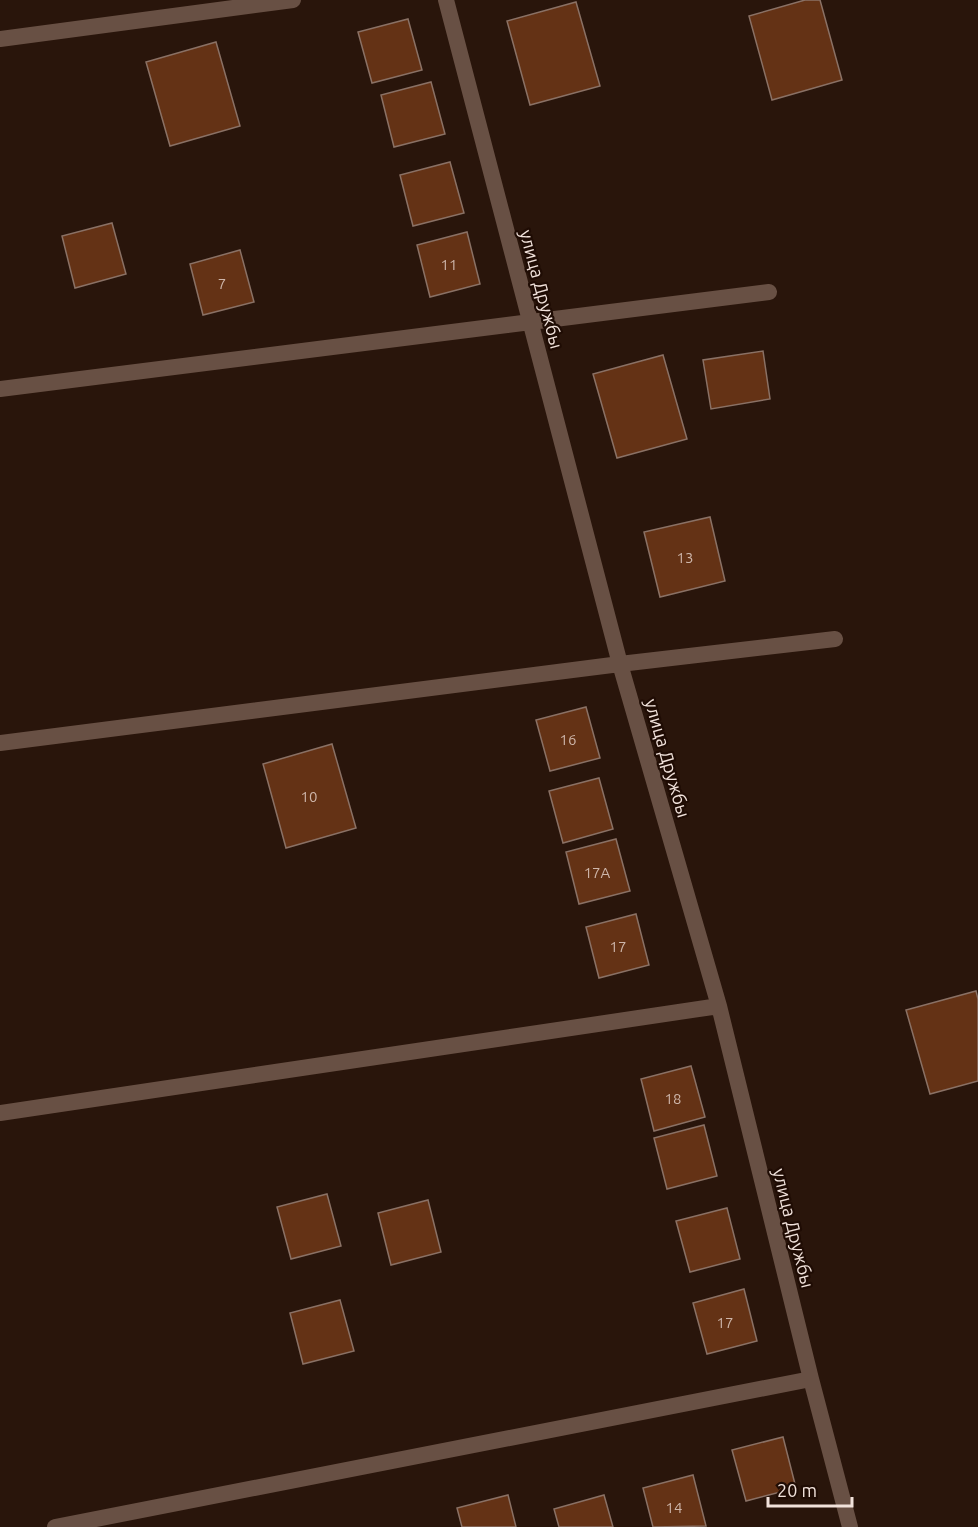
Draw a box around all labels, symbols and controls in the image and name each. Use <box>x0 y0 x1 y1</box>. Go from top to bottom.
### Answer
street label: улица Дружбы <box>516 227 568 351</box>
house number: 11 <box>441 256 457 273</box>
house number: 7 <box>218 275 226 292</box>
house number: 13 <box>677 549 693 566</box>
street label: улица Дружбы <box>642 696 694 820</box>
house number: 16 <box>560 731 576 748</box>
house number: 10 <box>301 788 317 805</box>
house number: 17А <box>584 864 611 881</box>
house number: 17 <box>610 938 626 955</box>
house number: 18 <box>665 1090 681 1107</box>
street label: улица Дружбы <box>769 1166 819 1290</box>
house number: 17 <box>717 1314 733 1331</box>
scale bar <box>768 1470 852 1508</box>
text: 20 m <box>777 1480 817 1500</box>
house number: 14 <box>666 1499 682 1516</box>

